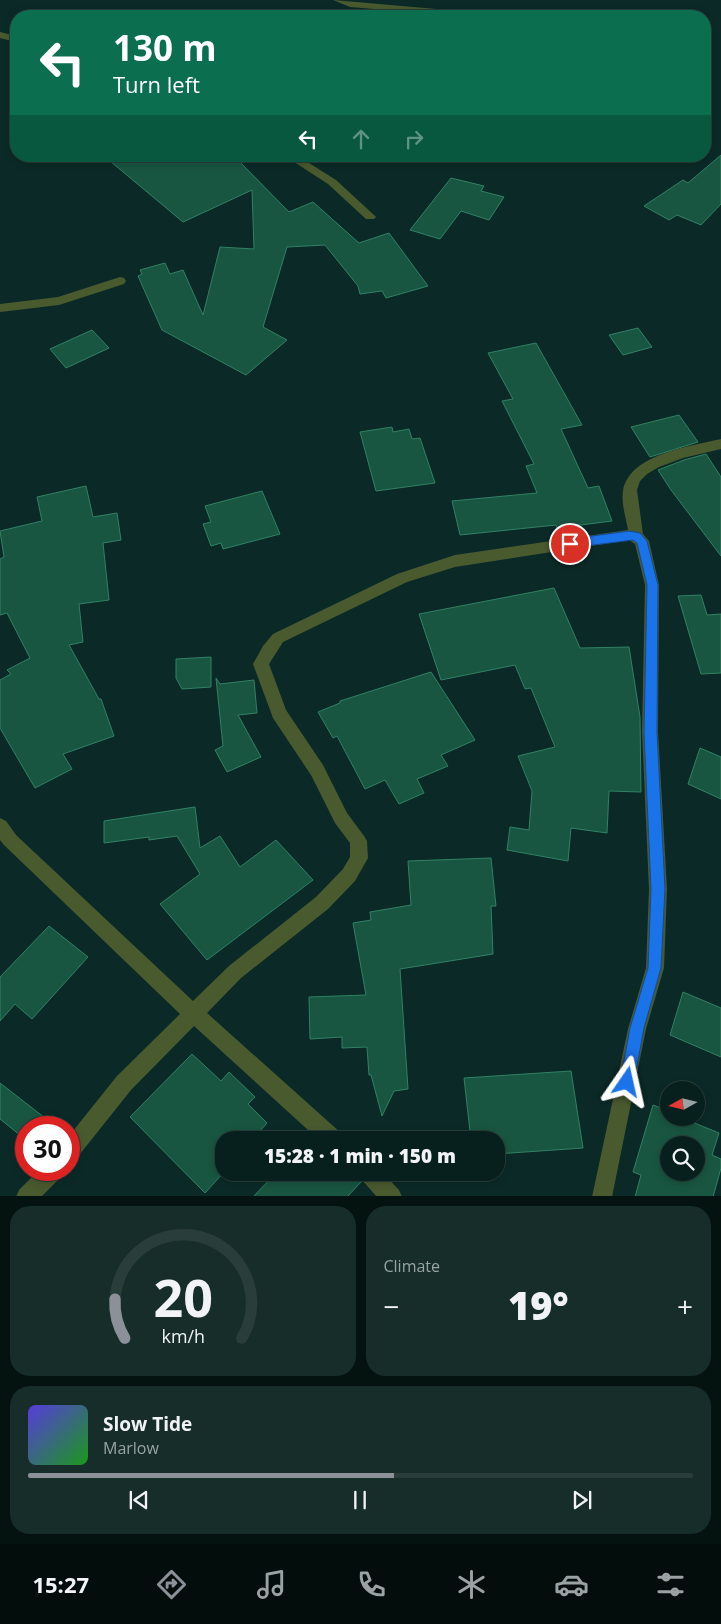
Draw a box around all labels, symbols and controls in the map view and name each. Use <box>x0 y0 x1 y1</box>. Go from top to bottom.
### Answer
text: 130 m <box>113 24 217 71</box>
icon: left <box>30 30 95 95</box>
text: Turn left <box>113 69 200 99</box>
icon: left <box>294 125 322 153</box>
icon: ahead <box>347 125 375 153</box>
icon: right <box>400 125 428 153</box>
pin <box>549 523 591 565</box>
icon: arrive <box>556 530 584 558</box>
position arrow <box>600 1055 652 1107</box>
north arrow <box>660 1081 705 1126</box>
map controls <box>660 1081 705 1181</box>
speed limit sign: 30 <box>15 1116 80 1181</box>
button: search <box>660 1136 705 1181</box>
text: 15:28 · 1 min · 150 m <box>264 1143 456 1169</box>
text: Climate <box>384 1255 440 1277</box>
text: 20 <box>153 1261 212 1332</box>
text: 19° <box>508 1279 569 1331</box>
text: − <box>384 1287 400 1325</box>
text: + <box>677 1287 693 1325</box>
text: km/h <box>161 1324 204 1348</box>
text: Slow Tide <box>103 1411 192 1437</box>
text: Marlow <box>103 1437 159 1459</box>
icon: previous <box>125 1486 153 1514</box>
icon: pause <box>346 1486 374 1514</box>
icon: next <box>568 1486 596 1514</box>
icon: directions <box>154 1567 189 1602</box>
icon: music <box>254 1567 289 1602</box>
icon: phone <box>354 1567 389 1602</box>
icon: climate <box>454 1567 489 1602</box>
icon: car <box>554 1567 589 1602</box>
icon: filters <box>653 1567 688 1602</box>
text: 15:27 <box>32 1569 89 1599</box>

